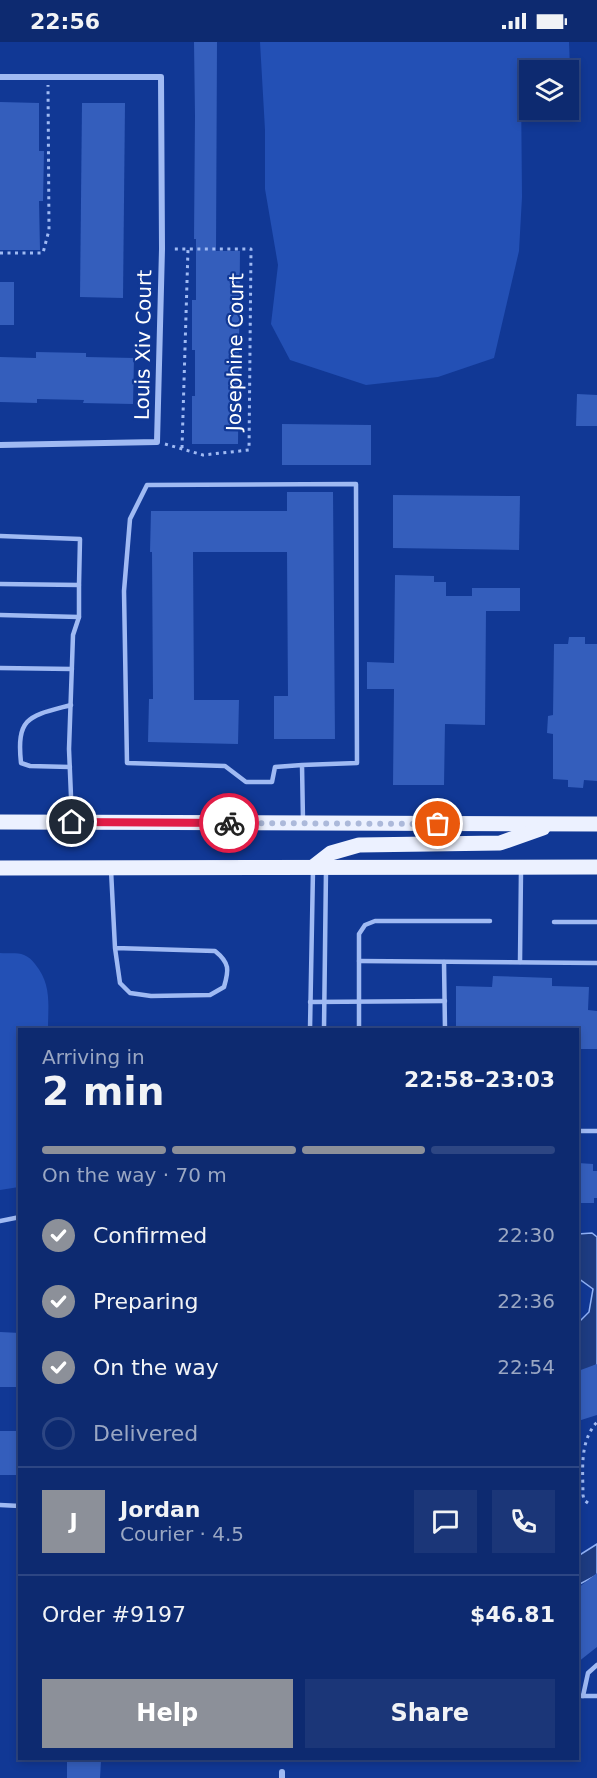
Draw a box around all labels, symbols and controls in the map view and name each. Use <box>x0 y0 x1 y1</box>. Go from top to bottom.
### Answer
text: 22:56 <box>30 9 100 34</box>
map controls <box>519 60 579 120</box>
button: layers <box>519 60 579 120</box>
street label: Louis Xiv Court <box>130 269 156 420</box>
street label: Josephine Court <box>222 273 248 433</box>
courier <box>199 793 259 853</box>
pin <box>46 796 97 847</box>
pin <box>412 798 463 849</box>
icon: home <box>55 805 88 838</box>
icon: bike <box>213 807 246 840</box>
icon: bag <box>421 807 454 840</box>
text: Arriving in <box>42 1045 145 1069</box>
text: 22:58–23:03 <box>404 1067 555 1092</box>
text: 2 min <box>42 1069 164 1114</box>
text: On the way · 70 m <box>42 1163 227 1187</box>
icon: check <box>42 1219 75 1252</box>
text: Confirmed <box>93 1223 207 1248</box>
text: 22:30 <box>497 1223 555 1247</box>
icon: check <box>42 1285 75 1318</box>
text: Preparing <box>93 1289 199 1314</box>
text: 22:36 <box>497 1289 555 1313</box>
icon: check <box>42 1351 75 1384</box>
text: On the way <box>93 1355 219 1380</box>
text: 22:54 <box>497 1355 555 1379</box>
text: Delivered <box>93 1421 198 1446</box>
button: chat <box>414 1490 477 1553</box>
button: phone <box>492 1490 555 1553</box>
text: Jordan <box>120 1497 200 1522</box>
text: J <box>69 1509 78 1534</box>
text: Courier · 4.5 <box>120 1522 244 1546</box>
text: Order #9197 <box>42 1602 186 1627</box>
text: $46.81 <box>470 1602 555 1627</box>
button: Help <box>42 1679 293 1748</box>
button: Share <box>305 1679 555 1748</box>

